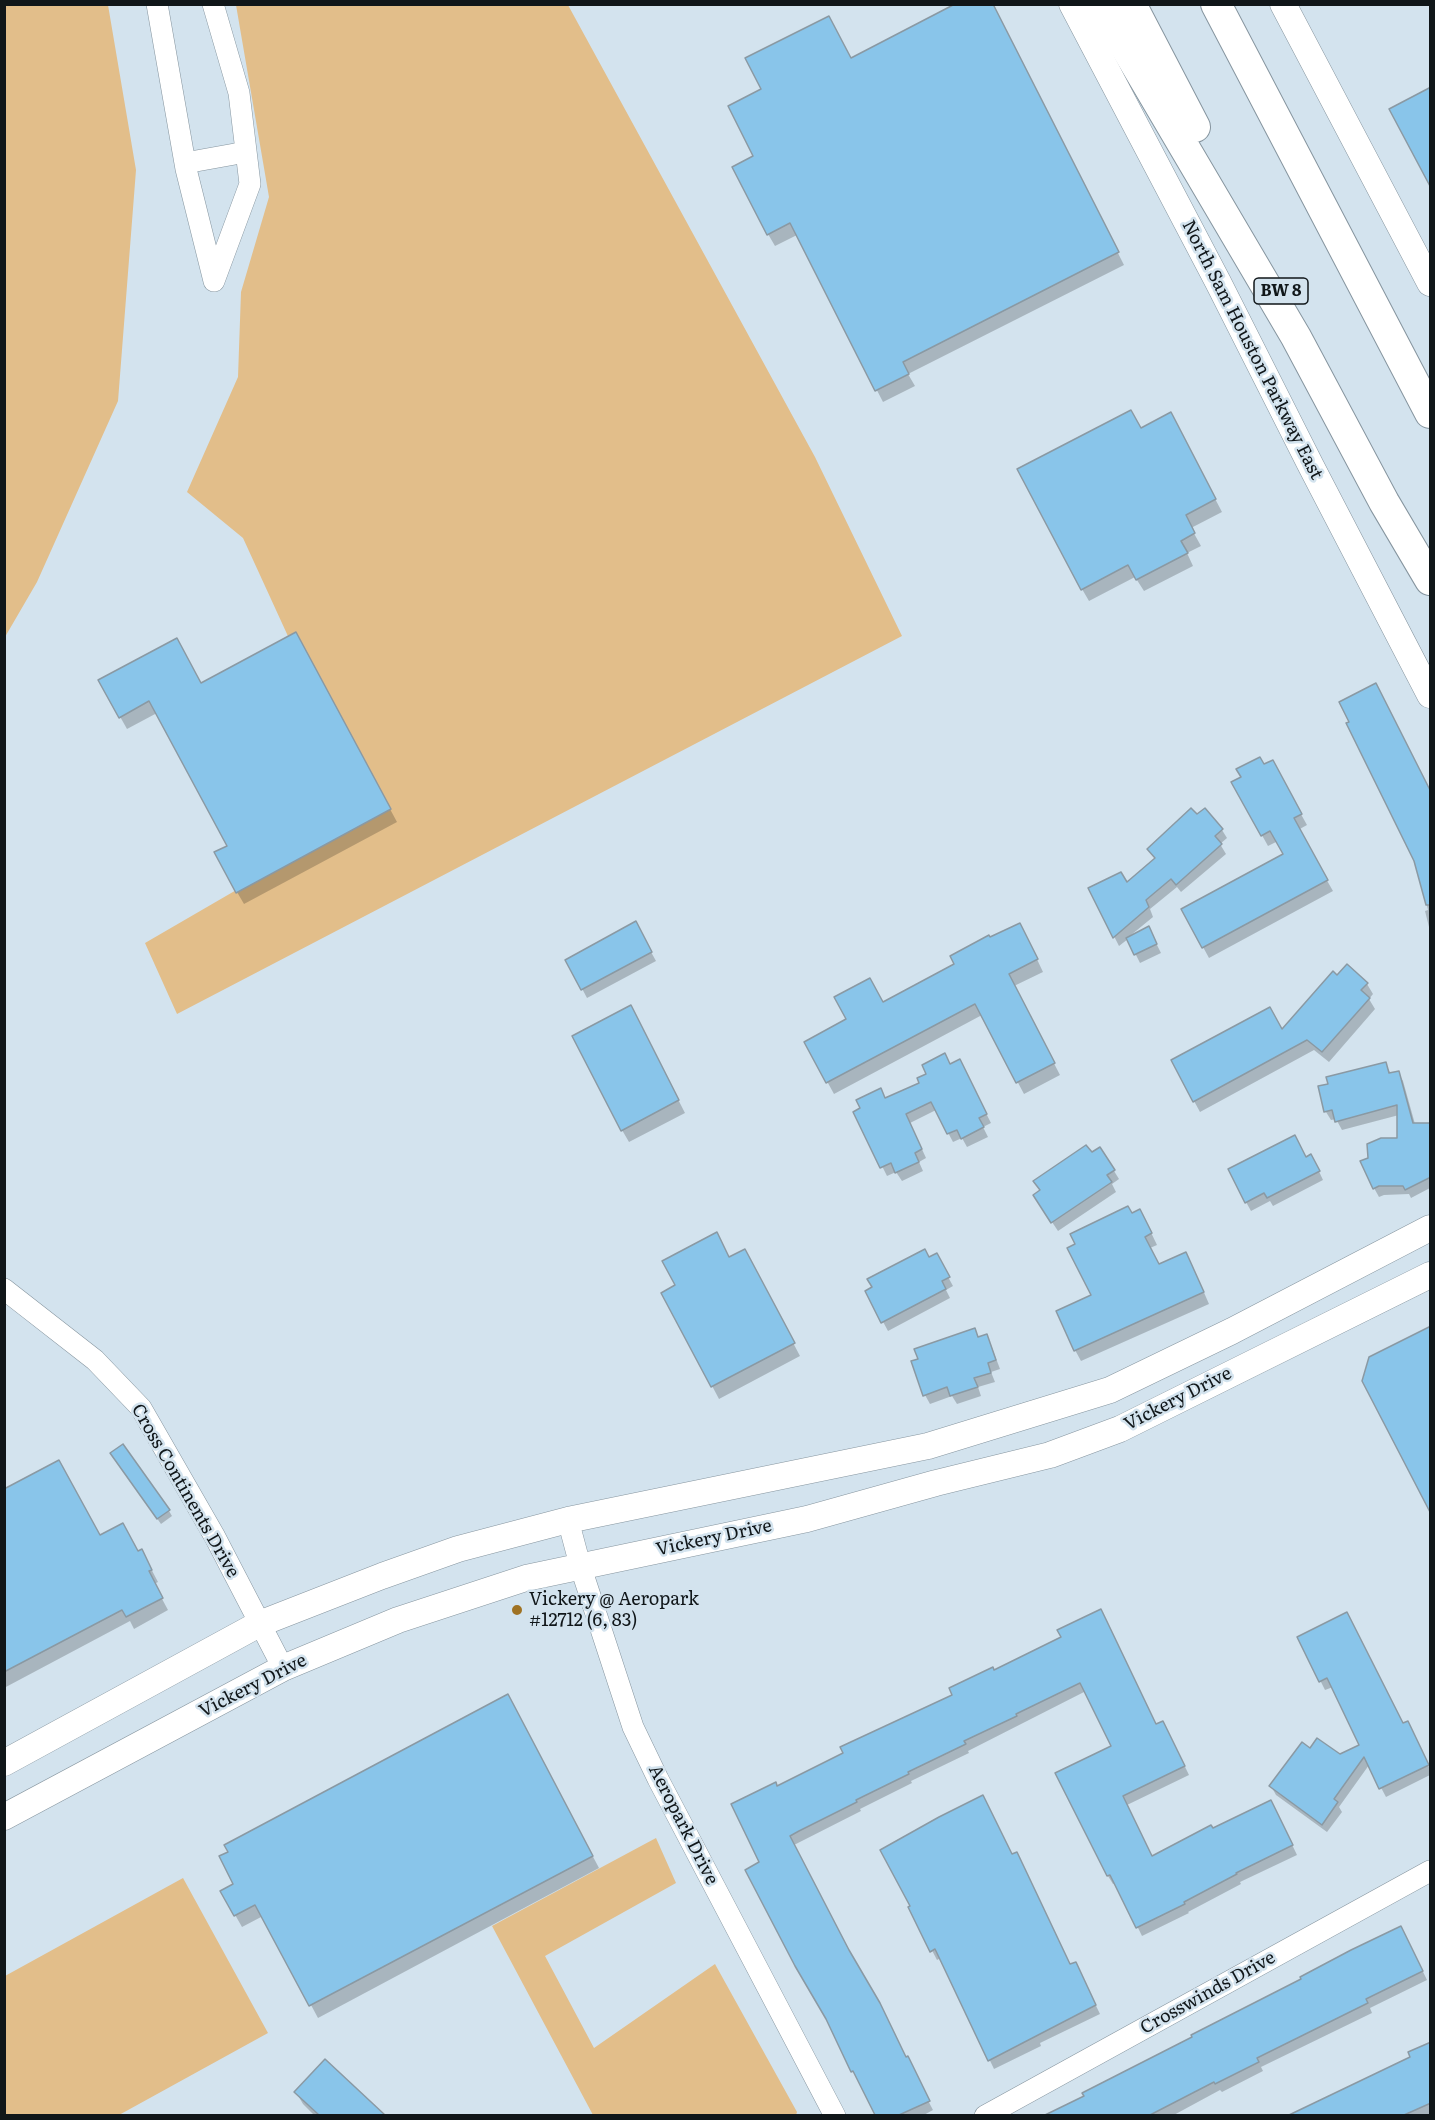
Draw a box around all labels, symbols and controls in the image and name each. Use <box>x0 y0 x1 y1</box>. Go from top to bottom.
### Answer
street label: North Sam Houston Parkway East <box>1177 217 1327 483</box>
road number: BW 8 <box>1254 278 1308 304</box>
street label: Vickery Drive <box>1121 1363 1235 1435</box>
street label: Cross Continents Drive <box>126 1400 244 1582</box>
street label: Vickery Drive <box>654 1515 774 1561</box>
place label: Vickery @ Aeropark #12712 (6, 83) <box>529 1589 699 1632</box>
marker: Vickery @ Aeropark #12712 (6, 83) <box>510 1603 524 1617</box>
street label: Vickery Drive <box>196 1650 310 1722</box>
street label: Aeropark Drive <box>643 1761 723 1889</box>
street label: Crosswinds Drive <box>1137 1947 1279 2039</box>

